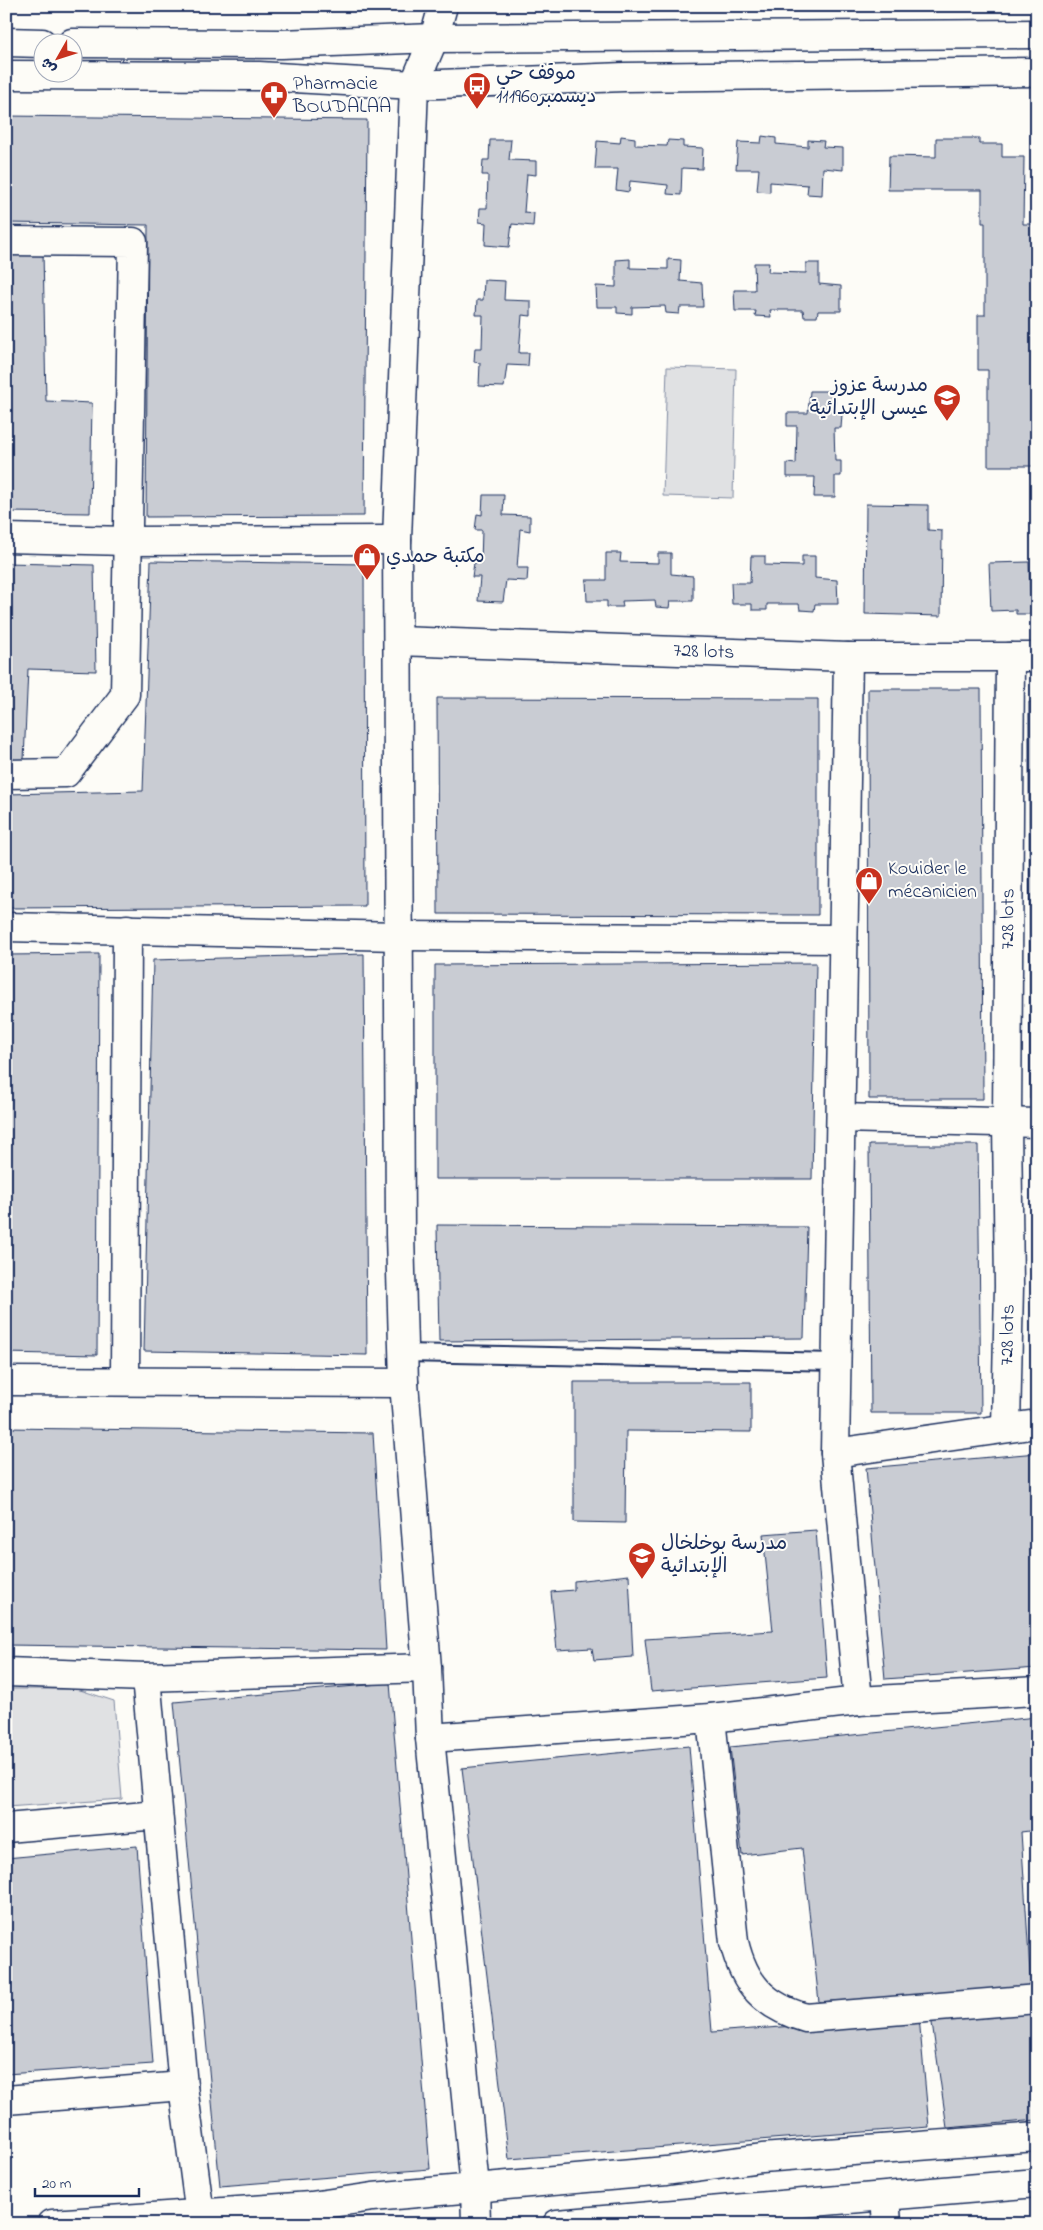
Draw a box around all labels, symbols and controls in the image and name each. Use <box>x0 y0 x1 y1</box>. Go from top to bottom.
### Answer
north arrow <box>32 32 82 82</box>
text: ش <box>36 53 62 78</box>
place label: موقف حي 11ديسمبر1960 <box>496 60 596 112</box>
place label: Pharmacie BOUDALAA <box>292 70 391 122</box>
bus stop icon: موقف حي 11ديسمبر1960 <box>462 71 492 110</box>
pharmacy icon: Pharmacie BOUDALAA <box>259 80 289 119</box>
place label: مدرسة عزوز عيسى الإبتدائية <box>810 372 928 424</box>
school or university icon: مدرسة عزوز عيسى الإبتدائية <box>932 383 962 422</box>
shop icon: مكتبة حمدي <box>352 542 382 581</box>
place label: مكتبة حمدي <box>386 543 485 572</box>
street label: 728 lots <box>673 636 735 667</box>
place label: Kouider le mécanicien <box>888 855 977 907</box>
shop icon: Kouider le mécanicien <box>854 866 884 905</box>
street label: 728 lots <box>994 888 1023 950</box>
street label: 728 lots <box>993 1304 1023 1366</box>
place label: مدرسة بوخلخال الإبتدائية <box>661 1530 787 1582</box>
school or university icon: مدرسة بوخلخال الإبتدائية <box>627 1541 657 1580</box>
scale bar <box>35 2165 139 2197</box>
text: 20 m <box>42 2173 72 2195</box>

